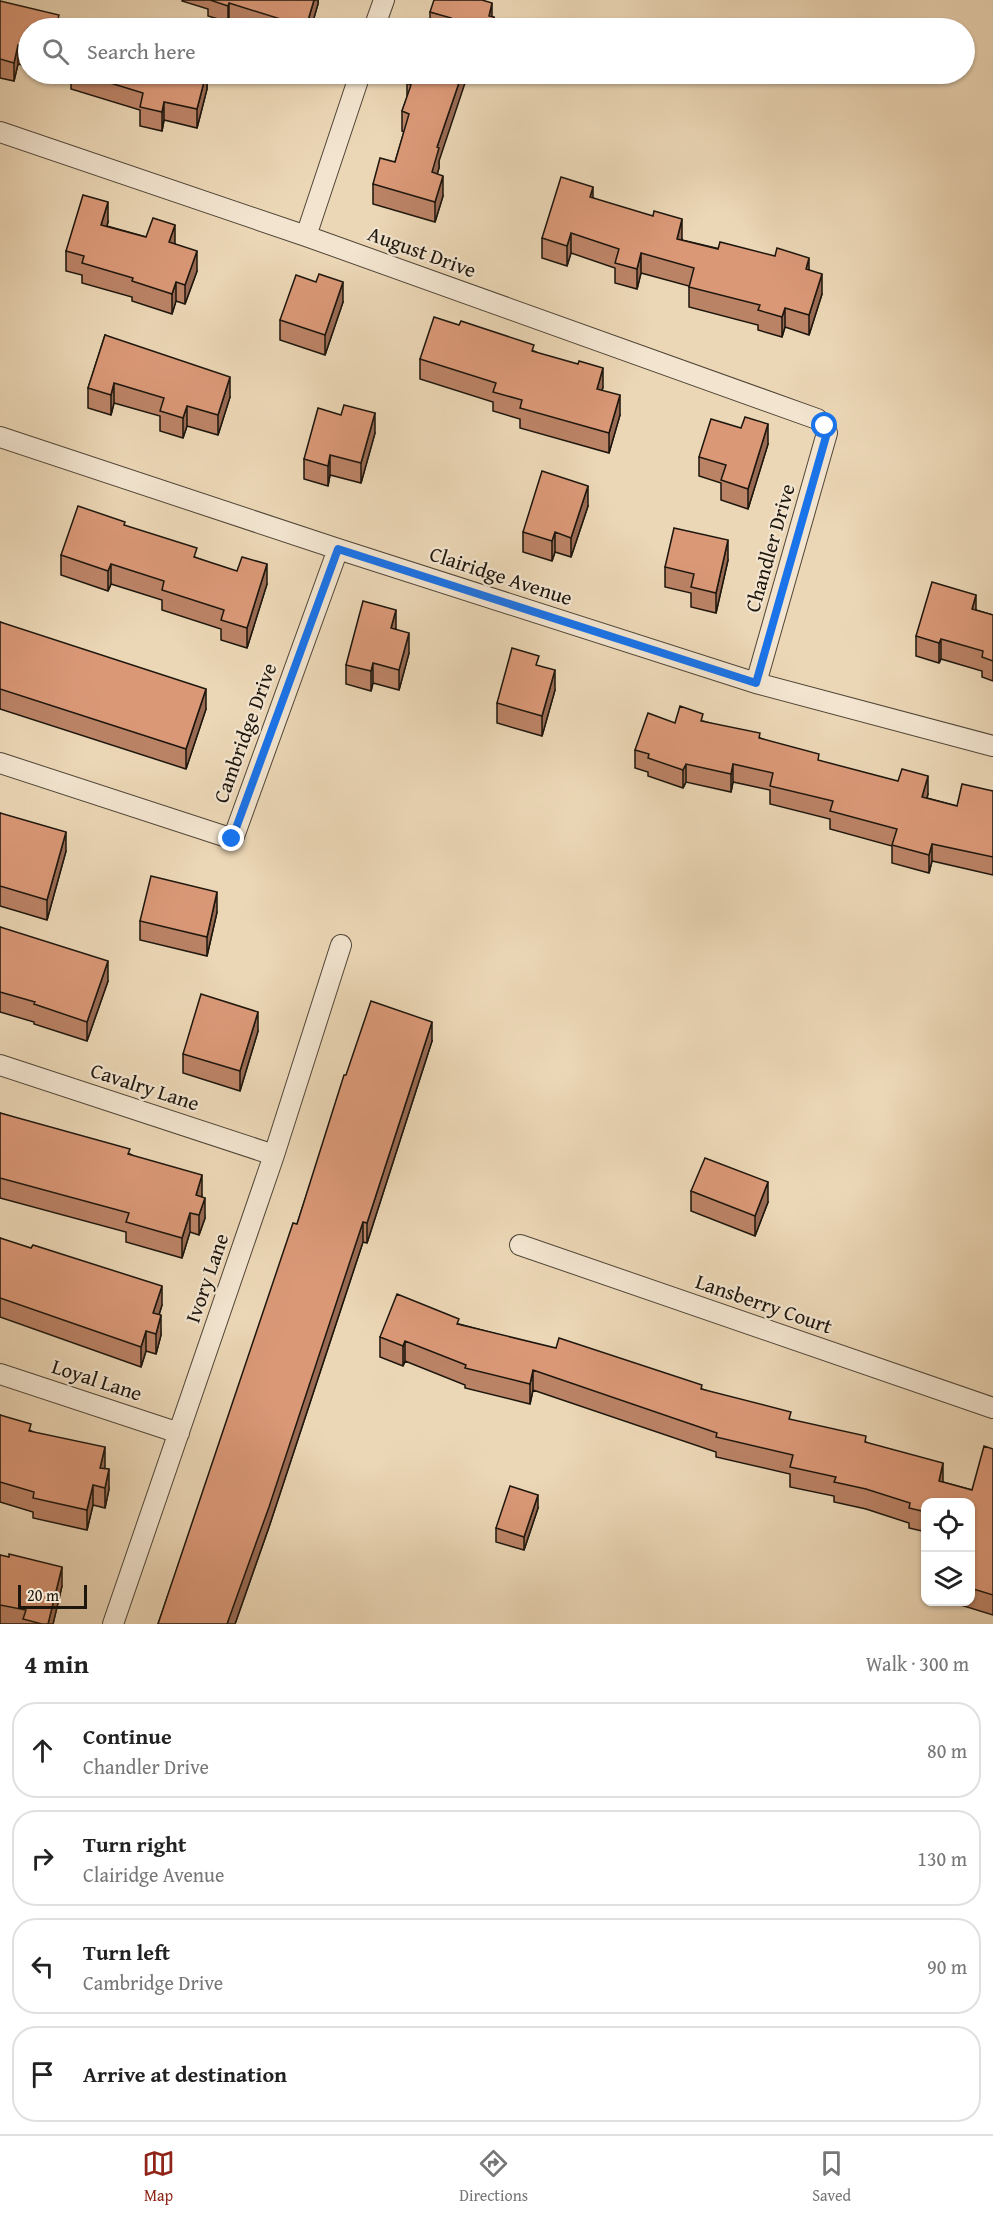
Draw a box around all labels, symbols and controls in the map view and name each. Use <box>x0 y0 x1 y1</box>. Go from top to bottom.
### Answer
search box <box>18 18 975 84</box>
icon: search <box>39 35 72 68</box>
text: Search here <box>87 35 196 67</box>
street label: August Drive <box>364 218 481 286</box>
route start <box>811 412 837 438</box>
street label: Chandler Drive <box>736 480 803 616</box>
street label: Clairidge Avenue <box>426 538 577 613</box>
street label: Cambridge Drive <box>205 658 284 807</box>
route end <box>218 825 244 851</box>
street label: Cavalry Lane <box>87 1054 204 1119</box>
street label: Ivory Lane <box>177 1229 236 1327</box>
street label: Lansberry Court <box>692 1266 837 1342</box>
street label: Loyal Lane <box>48 1350 146 1409</box>
map controls <box>921 1498 975 1606</box>
button: locate <box>921 1498 975 1552</box>
button: layers <box>921 1552 975 1606</box>
scale bar <box>18 1582 87 1610</box>
text: 20 m <box>27 1583 59 1607</box>
text: 4 min <box>24 1644 89 1683</box>
text: Walk · 300 m <box>866 1649 969 1678</box>
text: Continue <box>83 1720 172 1752</box>
icon: ahead <box>26 1734 59 1767</box>
text: 80 m <box>927 1736 967 1765</box>
text: Chandler Drive <box>83 1752 209 1781</box>
text: Turn right <box>83 1828 186 1860</box>
icon: right <box>26 1842 59 1875</box>
text: 130 m <box>917 1844 967 1873</box>
text: Clairidge Avenue <box>83 1860 224 1889</box>
text: Turn left <box>83 1936 170 1968</box>
icon: left <box>26 1950 59 1983</box>
text: 90 m <box>927 1952 967 1981</box>
text: Cambridge Drive <box>83 1968 223 1997</box>
icon: arrive <box>26 2058 59 2091</box>
text: Arrive at destination <box>83 2058 287 2090</box>
tab: Map <box>142 2147 175 2207</box>
tab: Directions <box>459 2147 528 2207</box>
tab: Saved <box>812 2147 851 2207</box>

